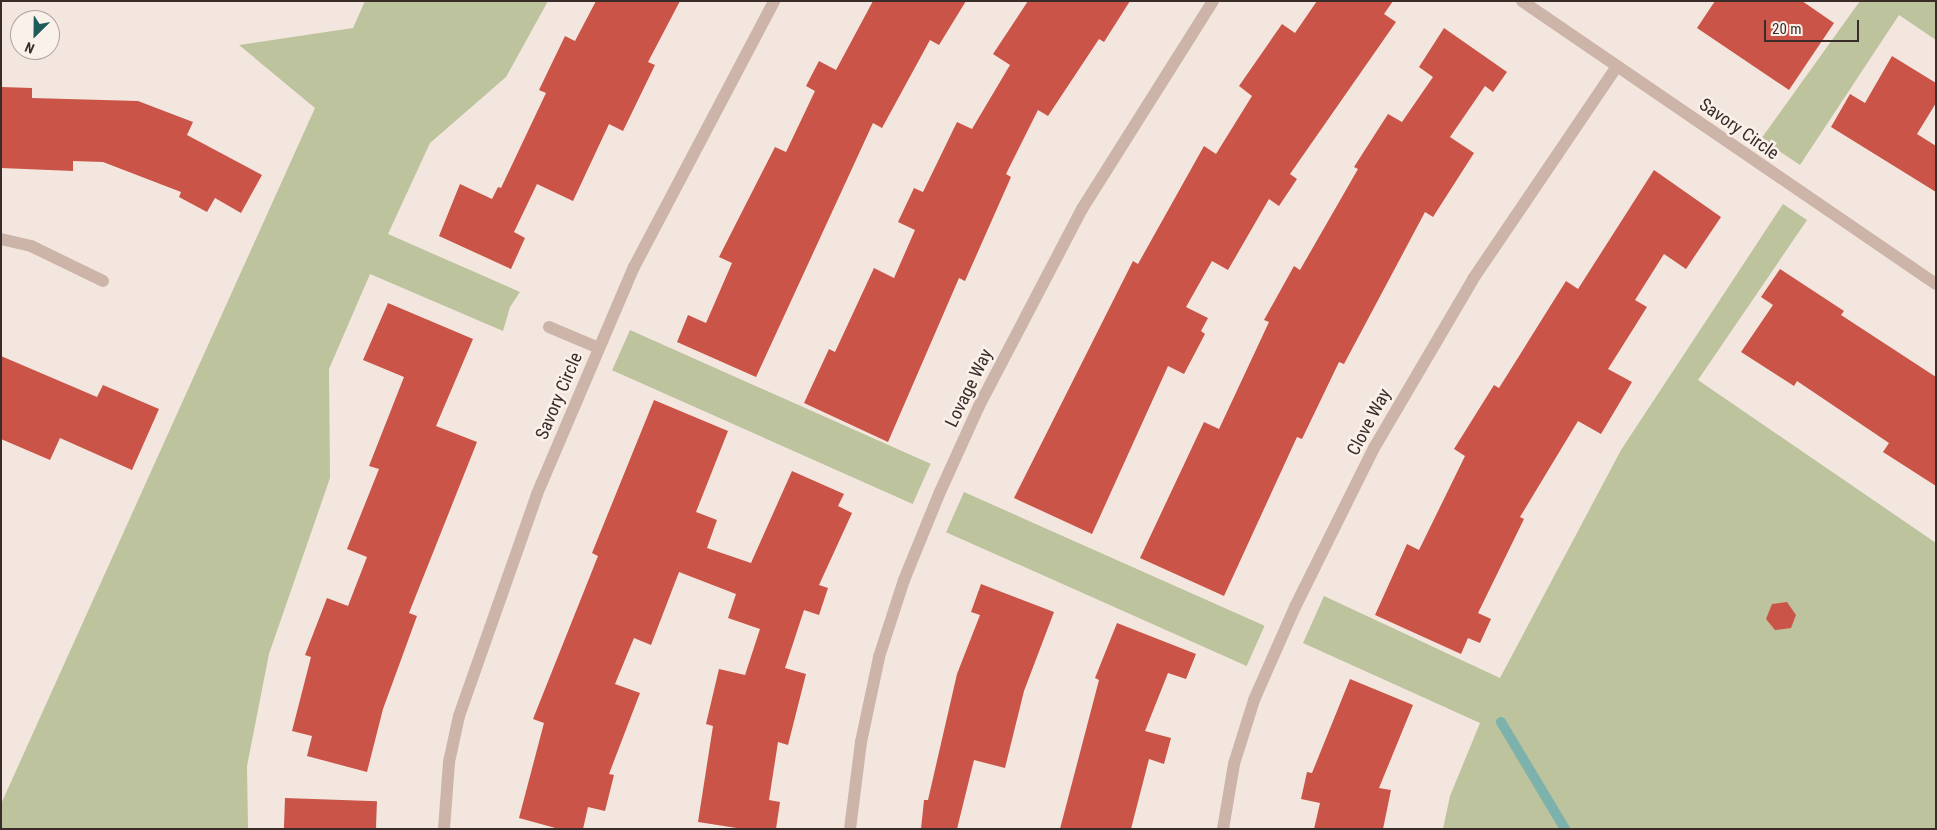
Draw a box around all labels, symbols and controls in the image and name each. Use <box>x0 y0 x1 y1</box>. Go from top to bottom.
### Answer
north arrow <box>10 10 60 60</box>
scale bar <box>1767 10 1862 42</box>
text: 20 m <box>1772 20 1802 38</box>
text: N <box>22 39 37 57</box>
street label: Savory Circle <box>1695 94 1783 164</box>
street label: Lovage Way <box>941 345 997 431</box>
street label: Savory Circle <box>531 349 587 443</box>
street label: Clove Way <box>1342 385 1396 459</box>

